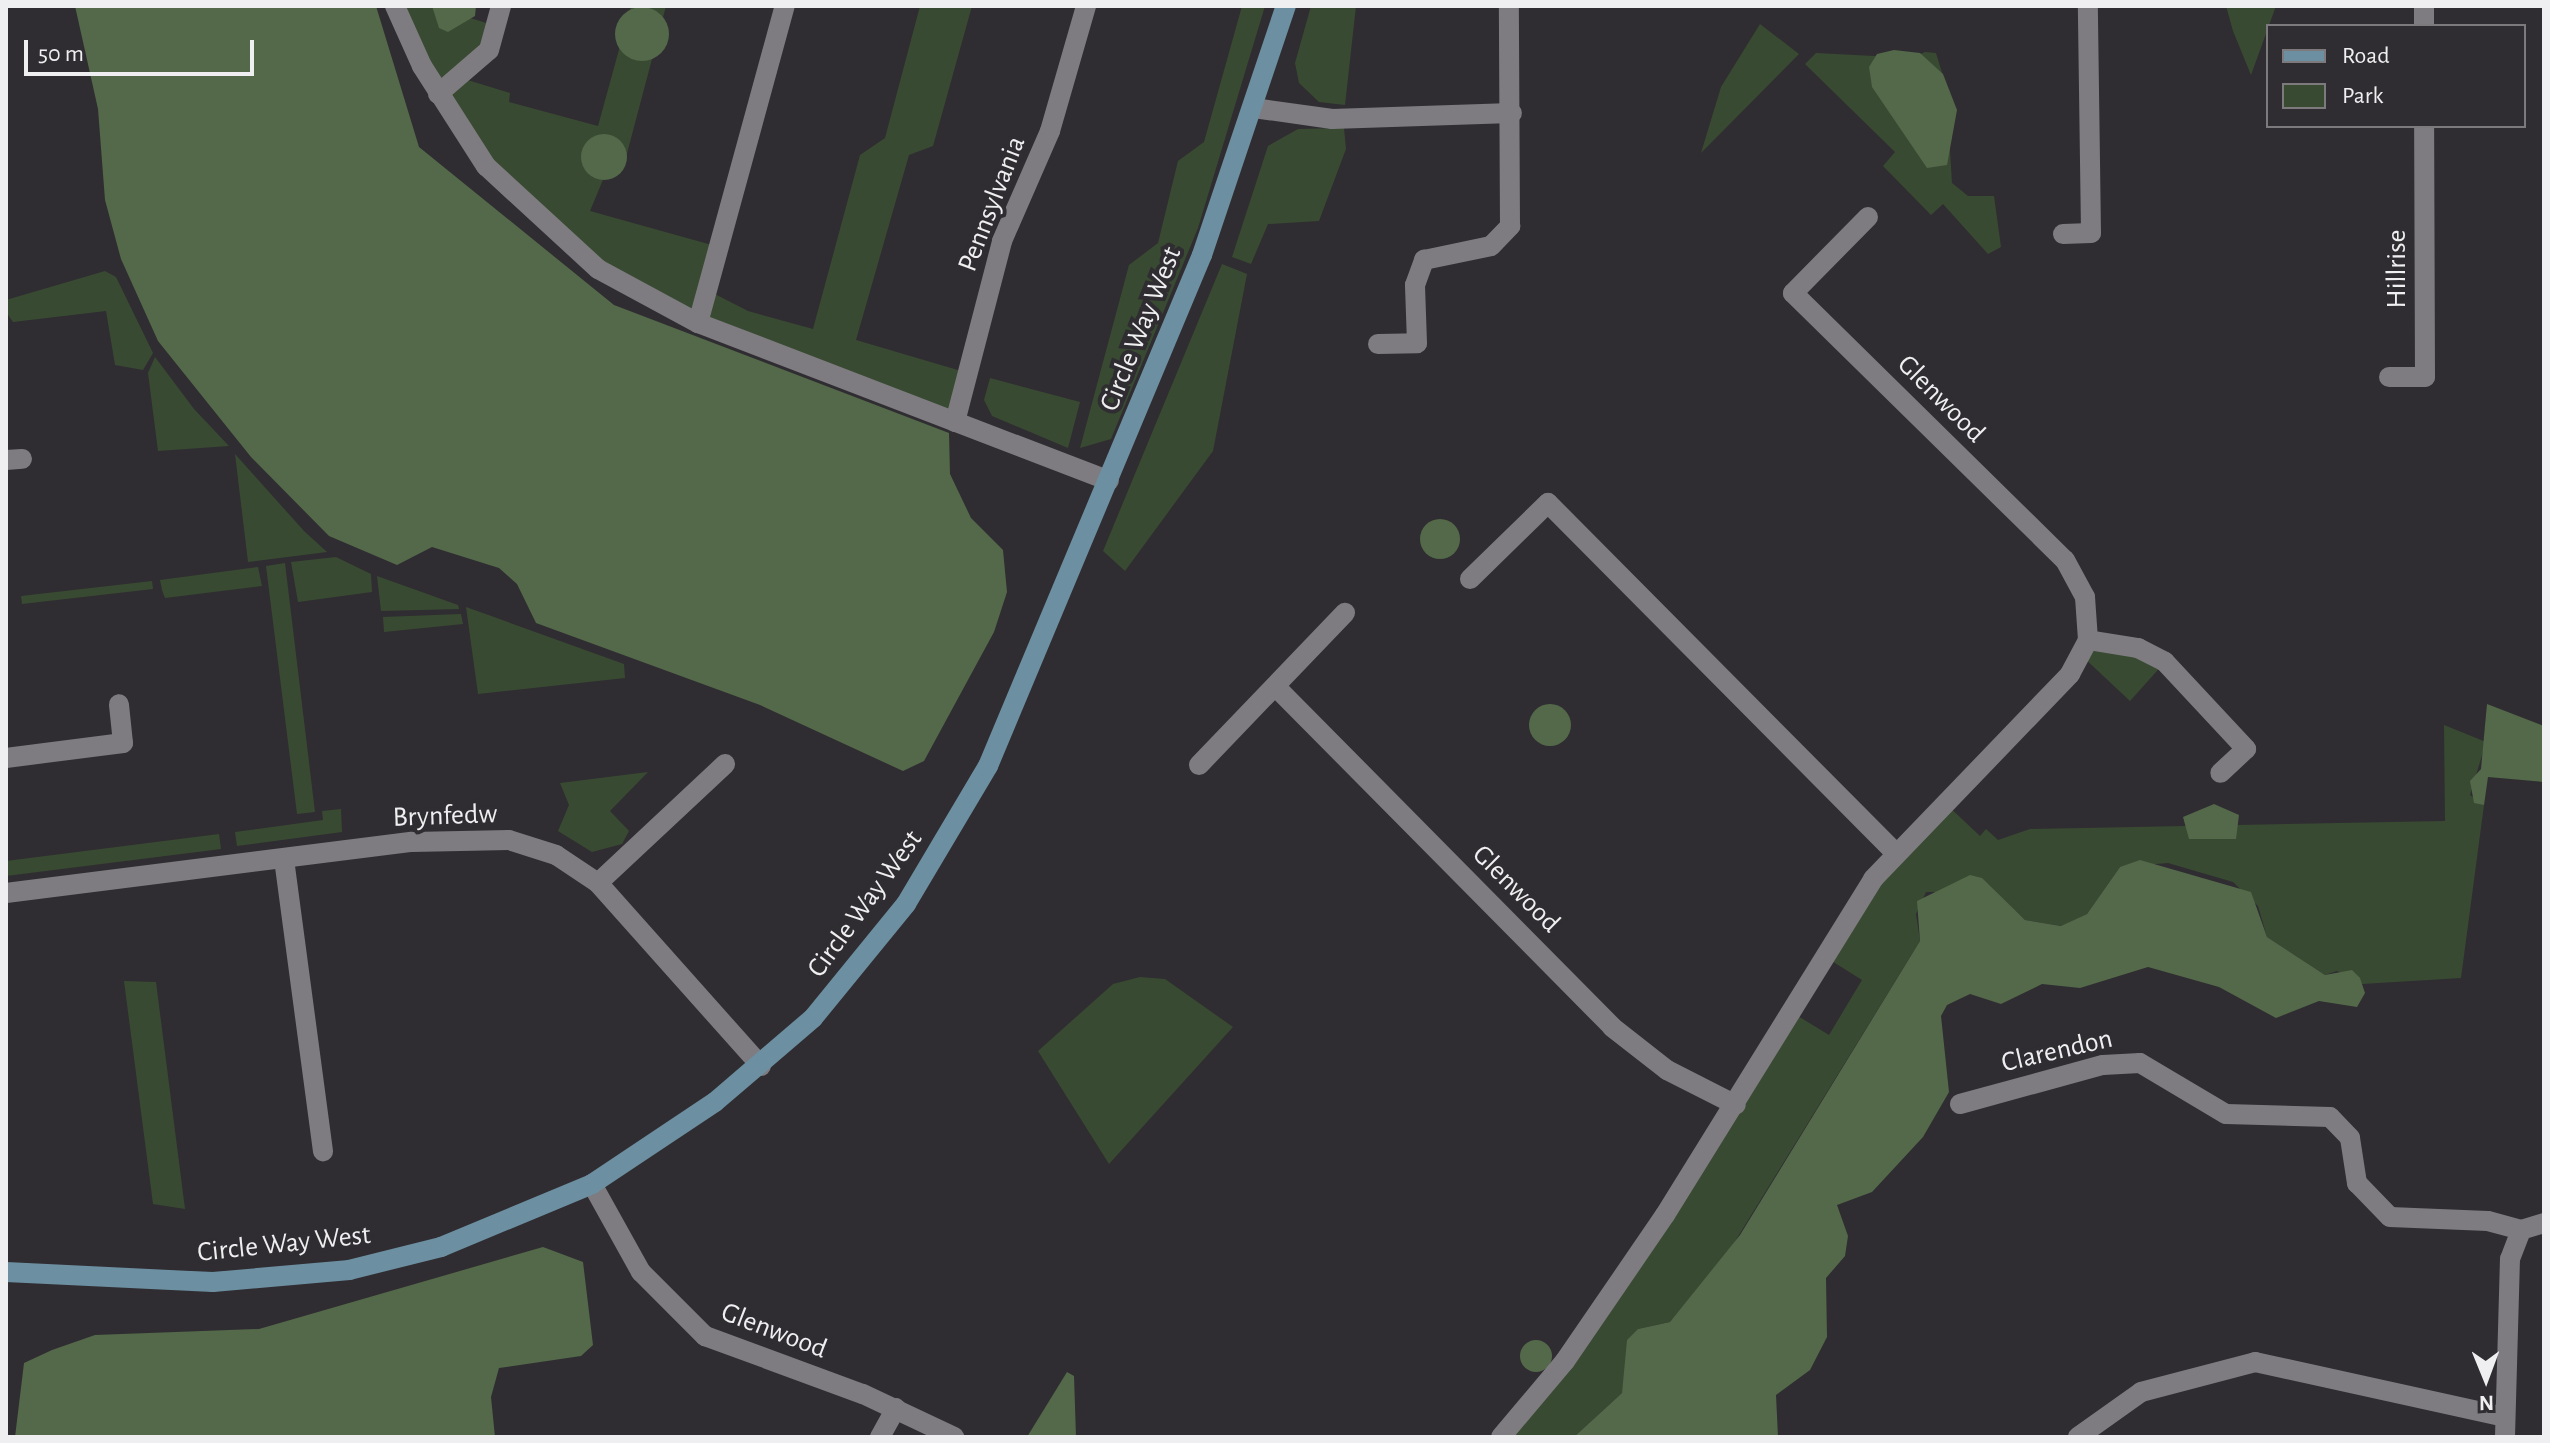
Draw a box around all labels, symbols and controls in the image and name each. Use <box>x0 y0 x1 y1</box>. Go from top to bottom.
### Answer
scale bar <box>28 24 258 74</box>
legend <box>2266 24 2526 128</box>
text: 50 m <box>38 42 84 66</box>
text: Road <box>2342 44 2390 68</box>
text: Park <box>2342 84 2383 108</box>
street label: Pennsylvania <box>951 132 1033 276</box>
street label: Hillrise <box>2380 230 2414 308</box>
street label: Circle Way West <box>1093 242 1189 416</box>
street label: Glenwood <box>1890 348 1992 450</box>
street label: Brynfedw <box>392 797 498 835</box>
street label: Circle Way West <box>800 824 930 984</box>
street label: Glenwood <box>1465 838 1567 940</box>
street label: Clarendon <box>1998 1022 2116 1080</box>
street label: Circle Way West <box>196 1218 372 1270</box>
street label: Glenwood <box>716 1295 832 1367</box>
north arrow <box>2446 1339 2526 1419</box>
text: N <box>2479 1392 2494 1414</box>

